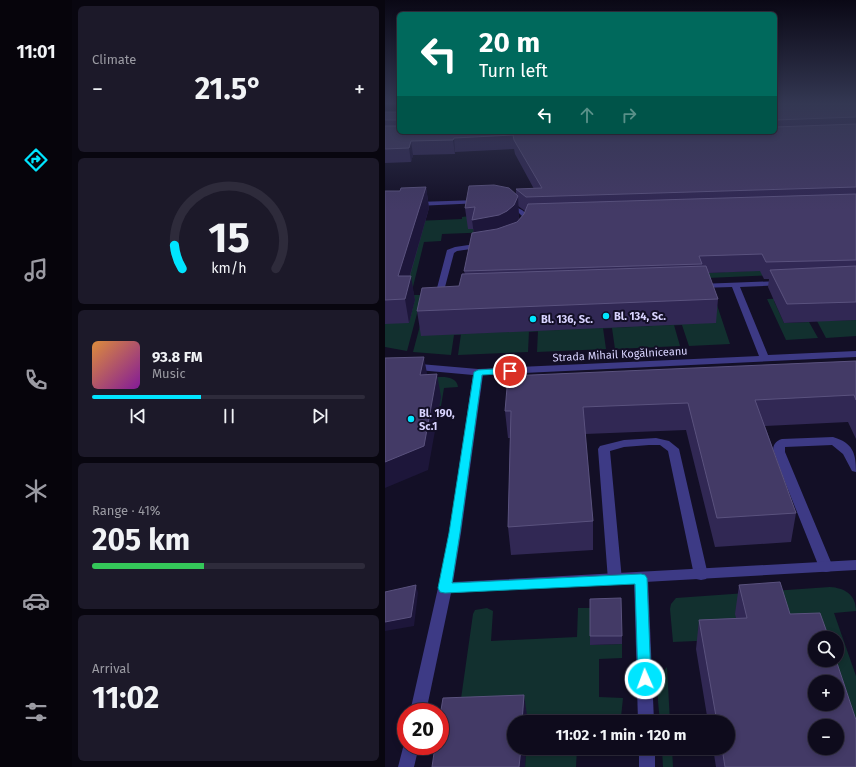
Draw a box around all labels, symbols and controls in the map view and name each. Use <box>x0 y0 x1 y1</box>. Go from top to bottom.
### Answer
text: 20 m <box>479 26 540 59</box>
icon: left <box>413 28 465 80</box>
text: 11:01 <box>16 41 56 63</box>
text: Climate <box>92 52 136 67</box>
text: Turn left <box>479 60 548 82</box>
text: 21.5° <box>195 71 262 107</box>
text: − <box>92 76 103 103</box>
text: + <box>354 76 365 103</box>
icon: left <box>534 104 556 126</box>
icon: ahead <box>576 104 598 126</box>
icon: right <box>618 104 640 126</box>
icon: directions <box>22 146 50 174</box>
text: 15 <box>208 213 249 263</box>
icon: music <box>22 256 50 284</box>
text: km/h <box>211 260 246 277</box>
place label: Bl. 134, Sc. <box>614 310 666 323</box>
marker: Bl. 134, Sc. <box>601 311 611 321</box>
place label: Bl. 136, Sc. <box>541 313 593 326</box>
marker: Bl. 136, Sc. <box>528 314 538 324</box>
street label: Strada Mihail Kogălniceanu <box>552 344 688 365</box>
text: 93.8 FM <box>152 348 202 366</box>
pin <box>493 354 527 388</box>
icon: arrive <box>499 360 521 382</box>
icon: phone <box>22 366 50 394</box>
text: Music <box>152 366 186 381</box>
icon: previous <box>127 405 149 427</box>
icon: pause <box>218 405 240 427</box>
icon: next <box>309 405 331 427</box>
place label: Bl. 190, Sc.1 <box>419 407 455 433</box>
marker: Bl. 190, Sc.1 <box>406 414 416 424</box>
icon: climate <box>22 477 50 505</box>
text: Range · 41% <box>92 503 161 518</box>
text: 205 km <box>92 522 190 558</box>
icon: car <box>22 587 50 615</box>
map controls <box>808 631 844 755</box>
button: search <box>808 631 844 667</box>
position arrow <box>624 658 666 700</box>
text: Arrival <box>92 661 130 676</box>
button: + <box>808 675 844 711</box>
text: 11:02 <box>92 680 159 716</box>
icon: filters <box>22 698 50 726</box>
speed limit sign: 20 <box>397 703 449 755</box>
button: − <box>808 719 844 755</box>
text: 11:02 · 1 min · 120 m <box>556 726 686 744</box>

